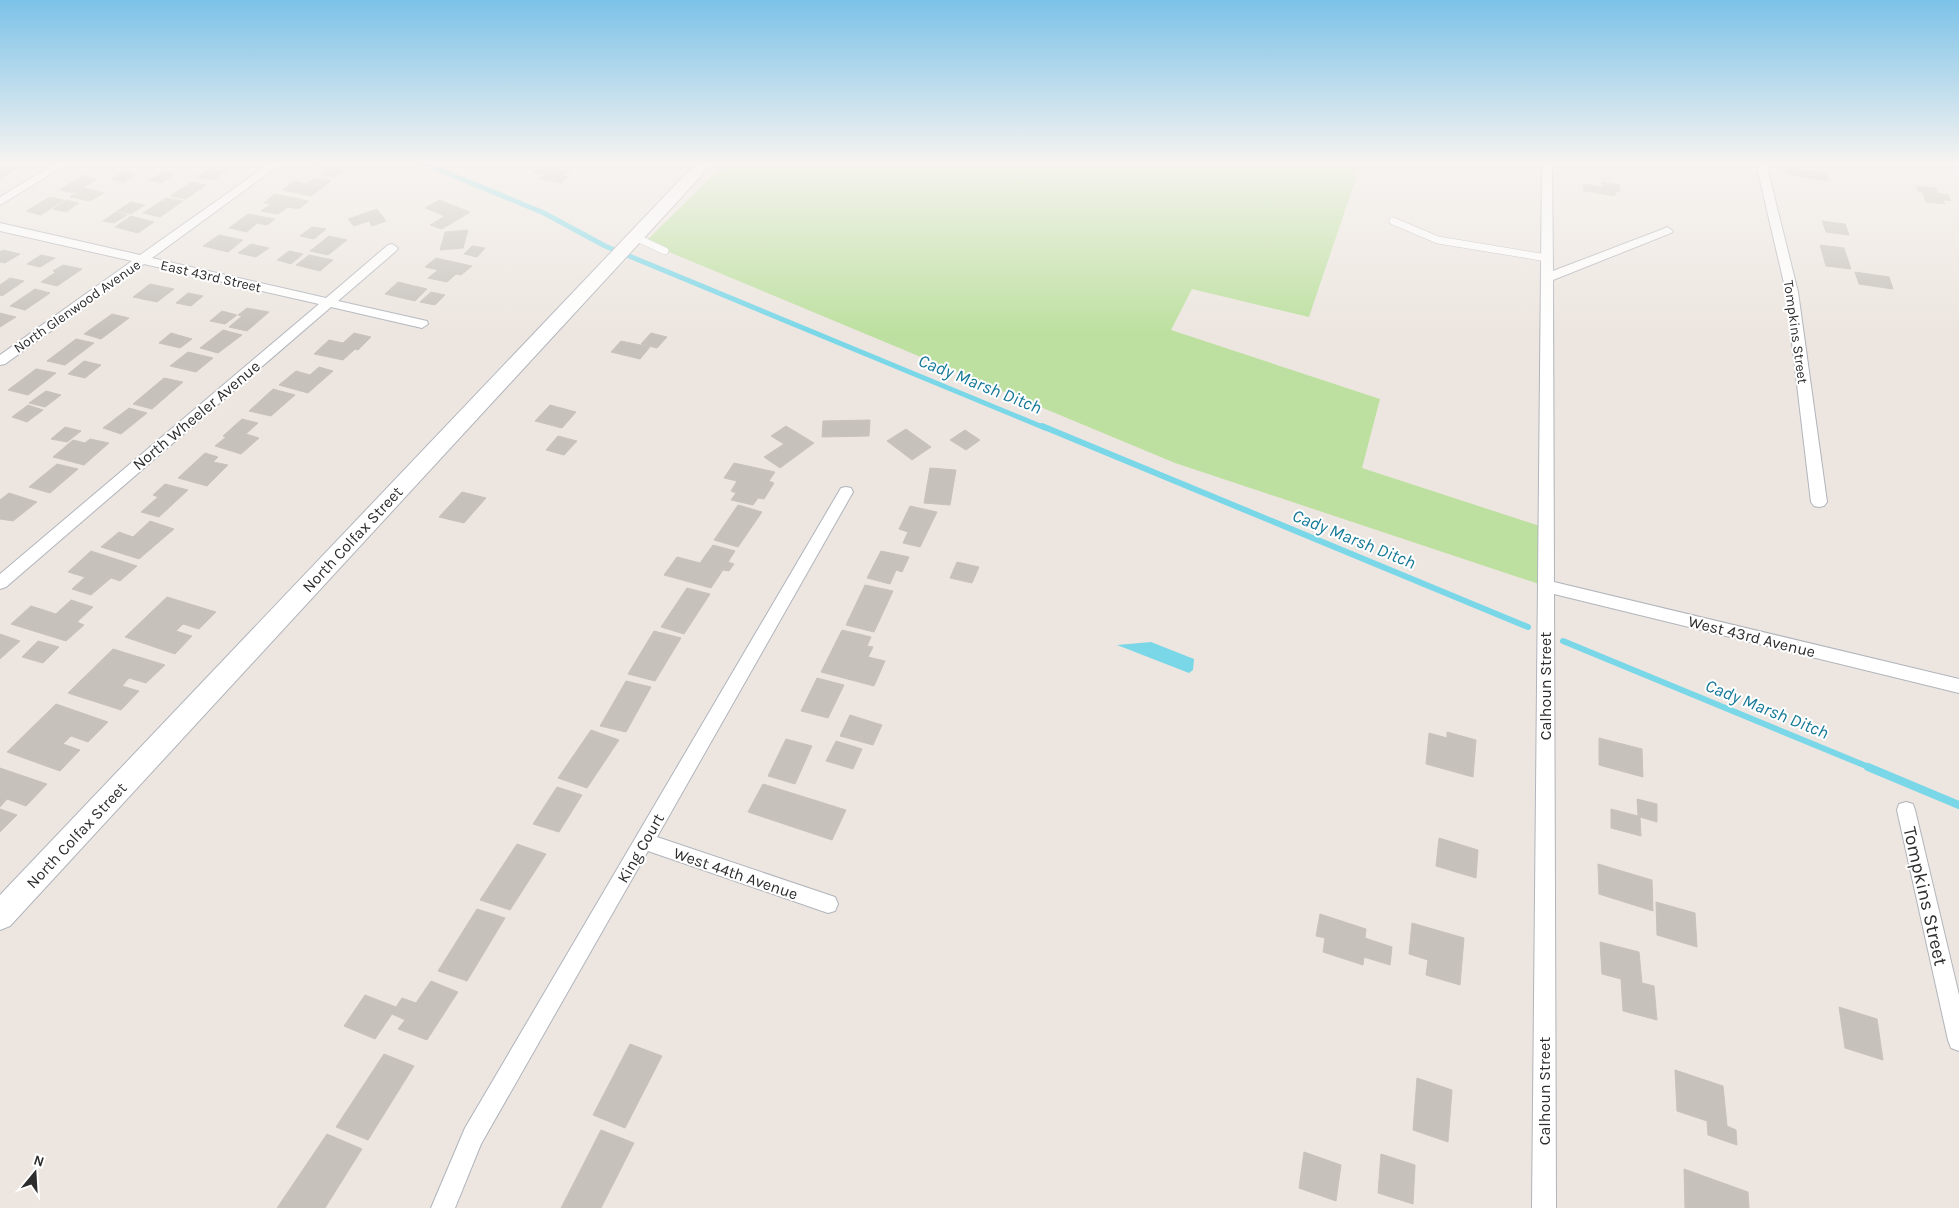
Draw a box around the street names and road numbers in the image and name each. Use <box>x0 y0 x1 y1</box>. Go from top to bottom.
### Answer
street label: North Glenwood Avenue <box>11 256 144 357</box>
street label: East 43rd Street <box>159 257 263 296</box>
street label: Tompkins Street <box>1780 279 1811 385</box>
street label: North Wheeler Avenue <box>129 357 264 474</box>
street label: North Colfax Street <box>298 482 406 596</box>
street label: West 43rd Avenue <box>1686 612 1817 661</box>
street label: Calhoun Street <box>1536 632 1555 740</box>
street label: North Colfax Street <box>22 778 130 892</box>
street label: King Court <box>613 810 668 886</box>
street label: Tompkins Street <box>1898 825 1952 968</box>
street label: West 44th Avenue <box>671 843 800 904</box>
street label: Calhoun Street <box>1535 1037 1554 1145</box>

